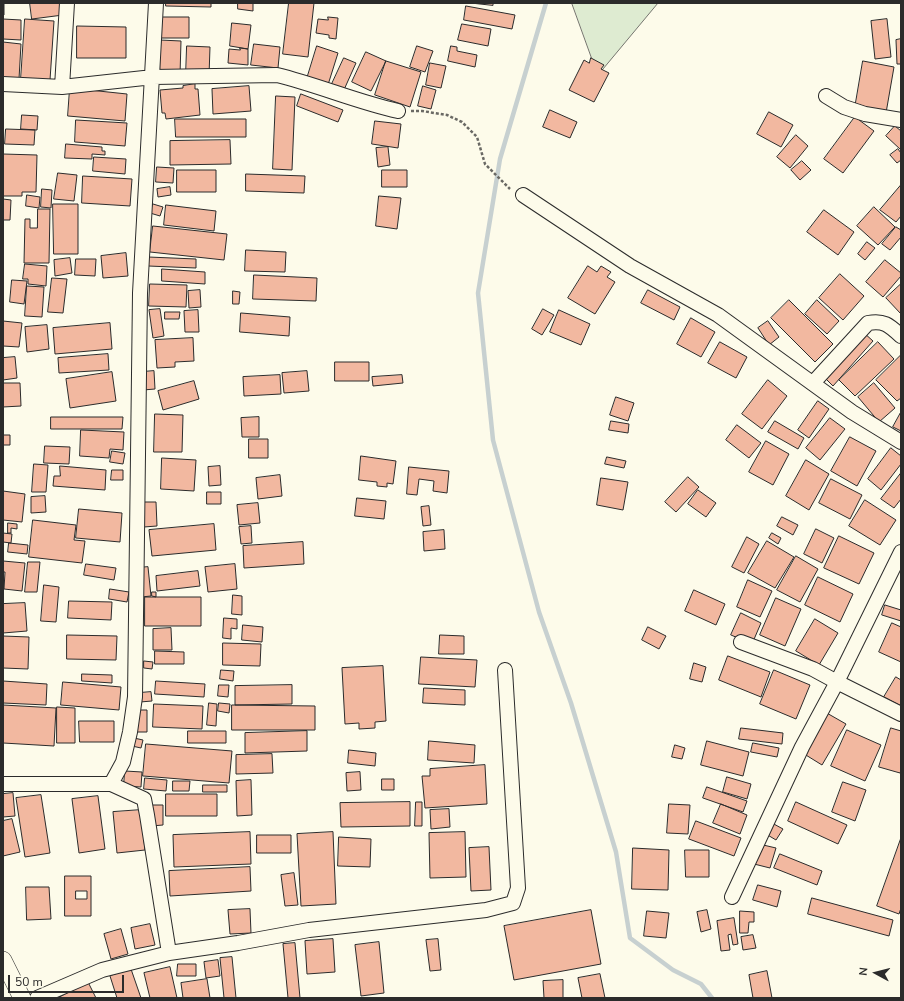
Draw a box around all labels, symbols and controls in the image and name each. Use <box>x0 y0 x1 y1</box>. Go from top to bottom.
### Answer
north arrow <box>856 953 896 993</box>
text: N <box>856 966 872 976</box>
scale bar <box>10 967 126 993</box>
text: 50 m <box>15 974 43 990</box>

